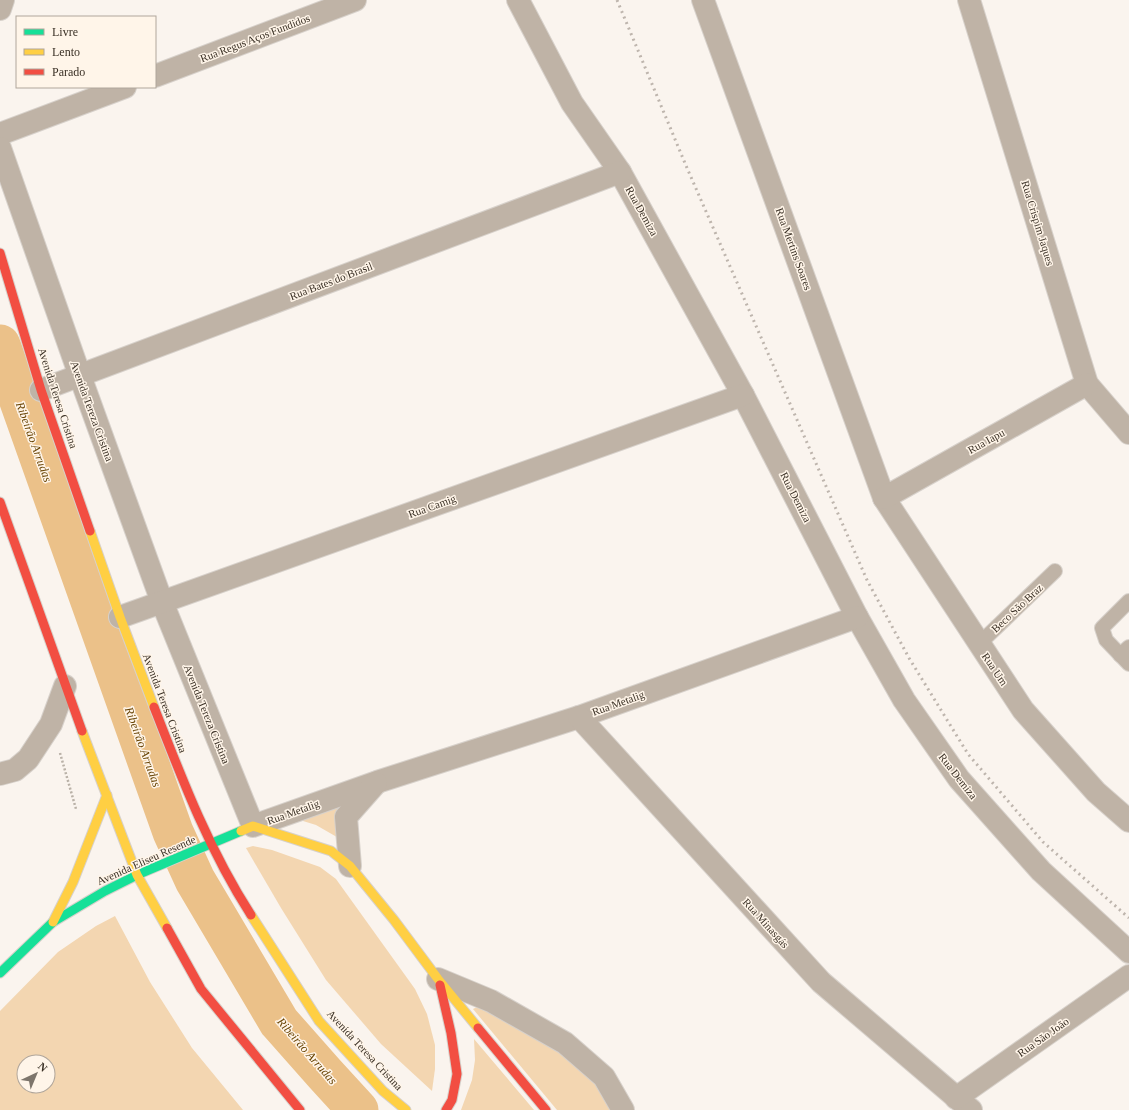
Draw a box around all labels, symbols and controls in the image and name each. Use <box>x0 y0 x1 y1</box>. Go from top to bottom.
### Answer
street label: Rua Regus Aços Fundidos <box>198 12 312 64</box>
legend <box>16 16 156 88</box>
text: Livre <box>52 25 78 39</box>
text: Lento <box>52 45 80 59</box>
text: Parado <box>52 65 85 79</box>
street label: Rua Crispim Jaques <box>1019 179 1057 267</box>
street label: Rua Demiza <box>623 184 661 238</box>
street label: Rua Mertins Soares <box>774 206 814 292</box>
street label: Rua Bates do Brasil <box>288 260 374 302</box>
street label: Avenida Teresa Cristina <box>36 346 80 450</box>
street label: Avenida Tereza Cristina <box>68 359 116 463</box>
water label: Ribeirão Arrudas <box>13 399 55 484</box>
street label: Rua Iapu <box>966 426 1007 456</box>
street label: Rua Demiza <box>778 470 814 524</box>
street label: Rua Camig <box>407 492 458 520</box>
street label: Beco São Braz <box>989 581 1045 635</box>
street label: Rua Um <box>980 650 1011 688</box>
street label: Avenida Teresa Cristina <box>141 652 189 754</box>
street label: Avenida Tereza Cristina <box>182 663 232 765</box>
street label: Rua Metalig <box>590 688 646 718</box>
water label: Ribeirão Arrudas <box>122 704 164 789</box>
street label: Rua Demiza <box>936 751 980 801</box>
street label: Rua Metalig <box>265 797 321 827</box>
street label: Avenida Eliseu Resende <box>95 833 197 887</box>
street label: Rua Minasgás <box>741 896 791 950</box>
street label: Avenida Teresa Cristina <box>325 1007 405 1093</box>
water label: Ribeirão Arrudas <box>273 1014 340 1088</box>
street label: Rua São João <box>1015 1015 1071 1059</box>
north arrow <box>16 1054 56 1094</box>
text: N <box>36 1060 50 1074</box>

